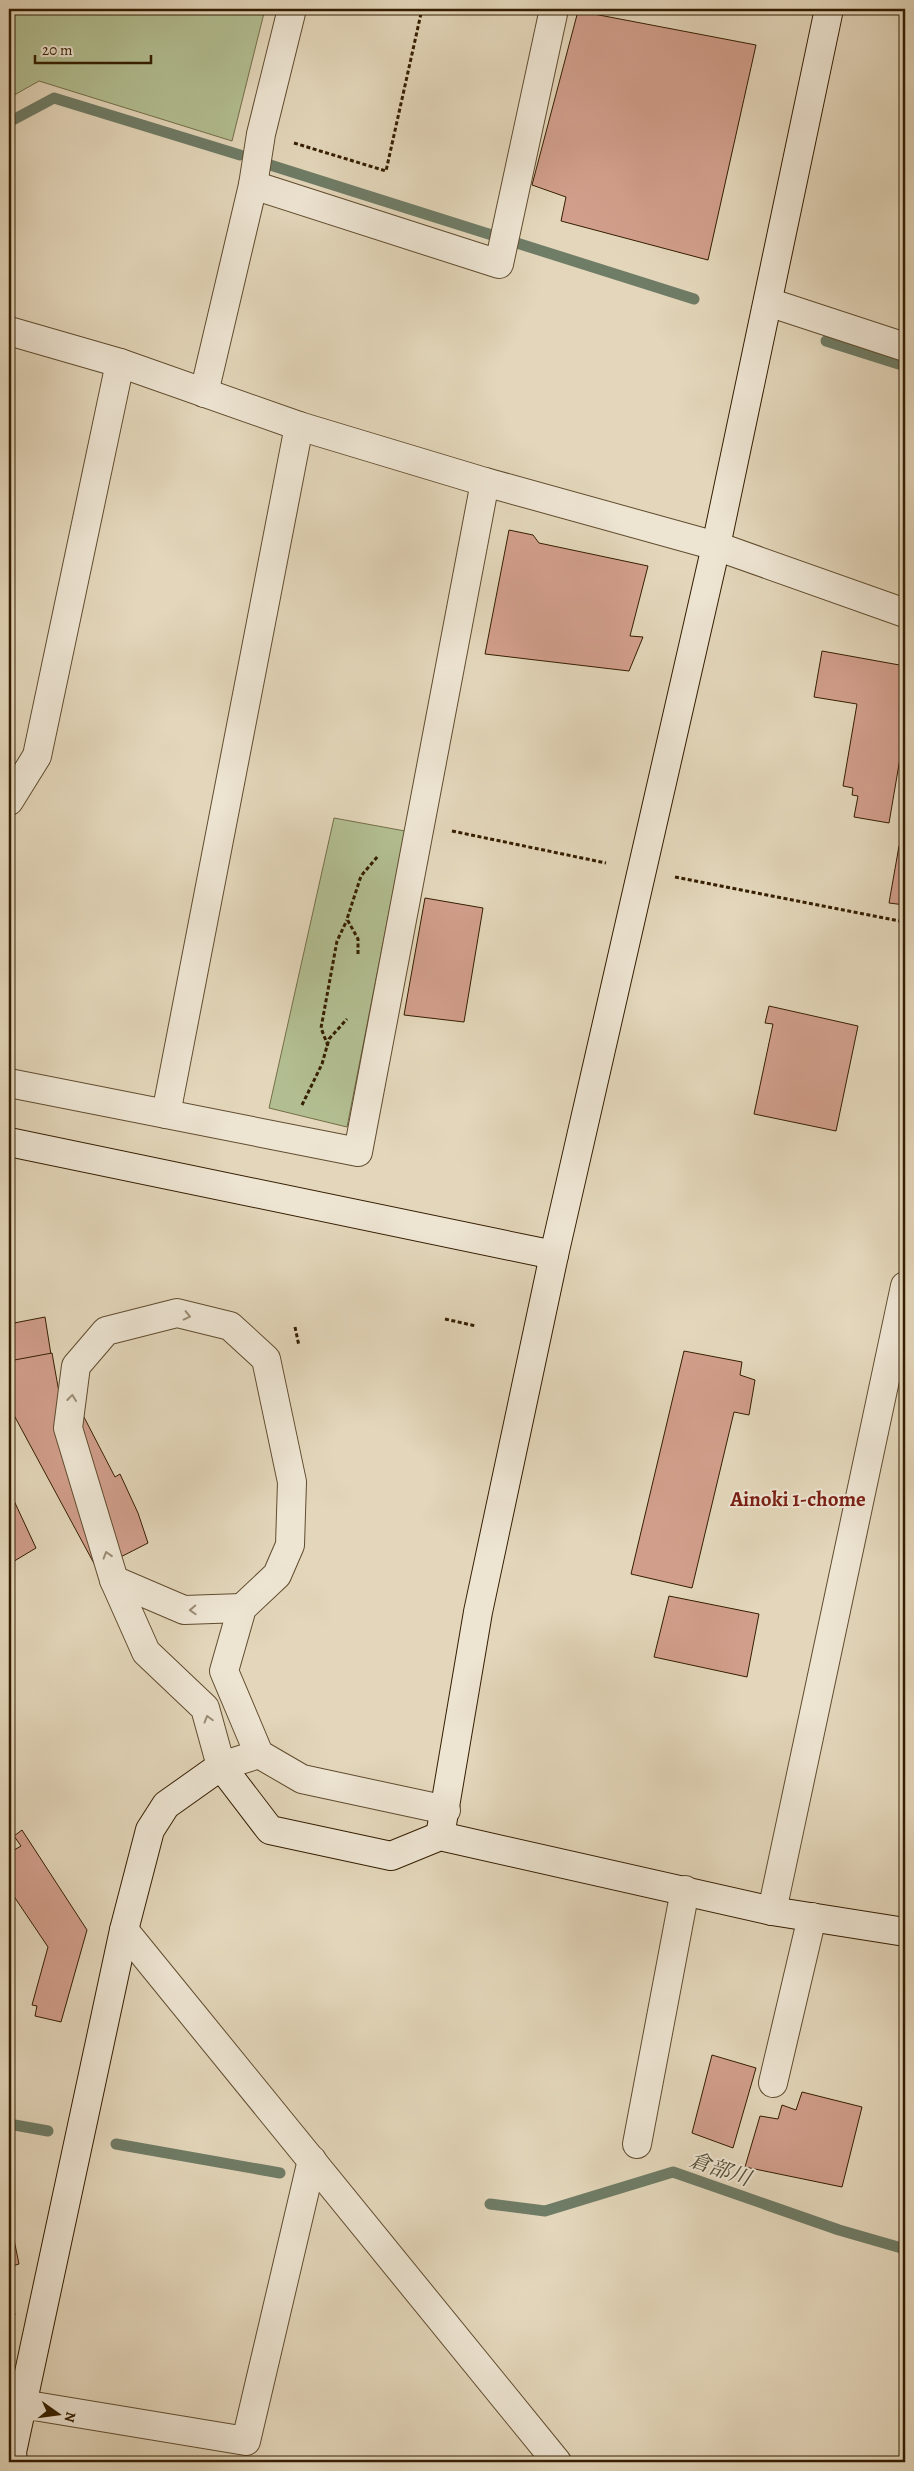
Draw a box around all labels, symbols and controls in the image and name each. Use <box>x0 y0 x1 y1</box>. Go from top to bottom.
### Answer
scale bar <box>35 32 151 64</box>
text: 20 m <box>42 40 73 60</box>
one-way arrow <box>182 1310 191 1321</box>
one-way arrow <box>66 1394 77 1402</box>
district label: Ainoki 1-chome <box>729 1485 866 1513</box>
one-way arrow <box>102 1551 112 1559</box>
one-way arrow <box>189 1605 196 1615</box>
one-way arrow <box>203 1715 213 1724</box>
water label: 倉部川 <box>686 2146 756 2193</box>
north arrow <box>32 2388 82 2438</box>
text: N <box>60 2410 81 2424</box>

